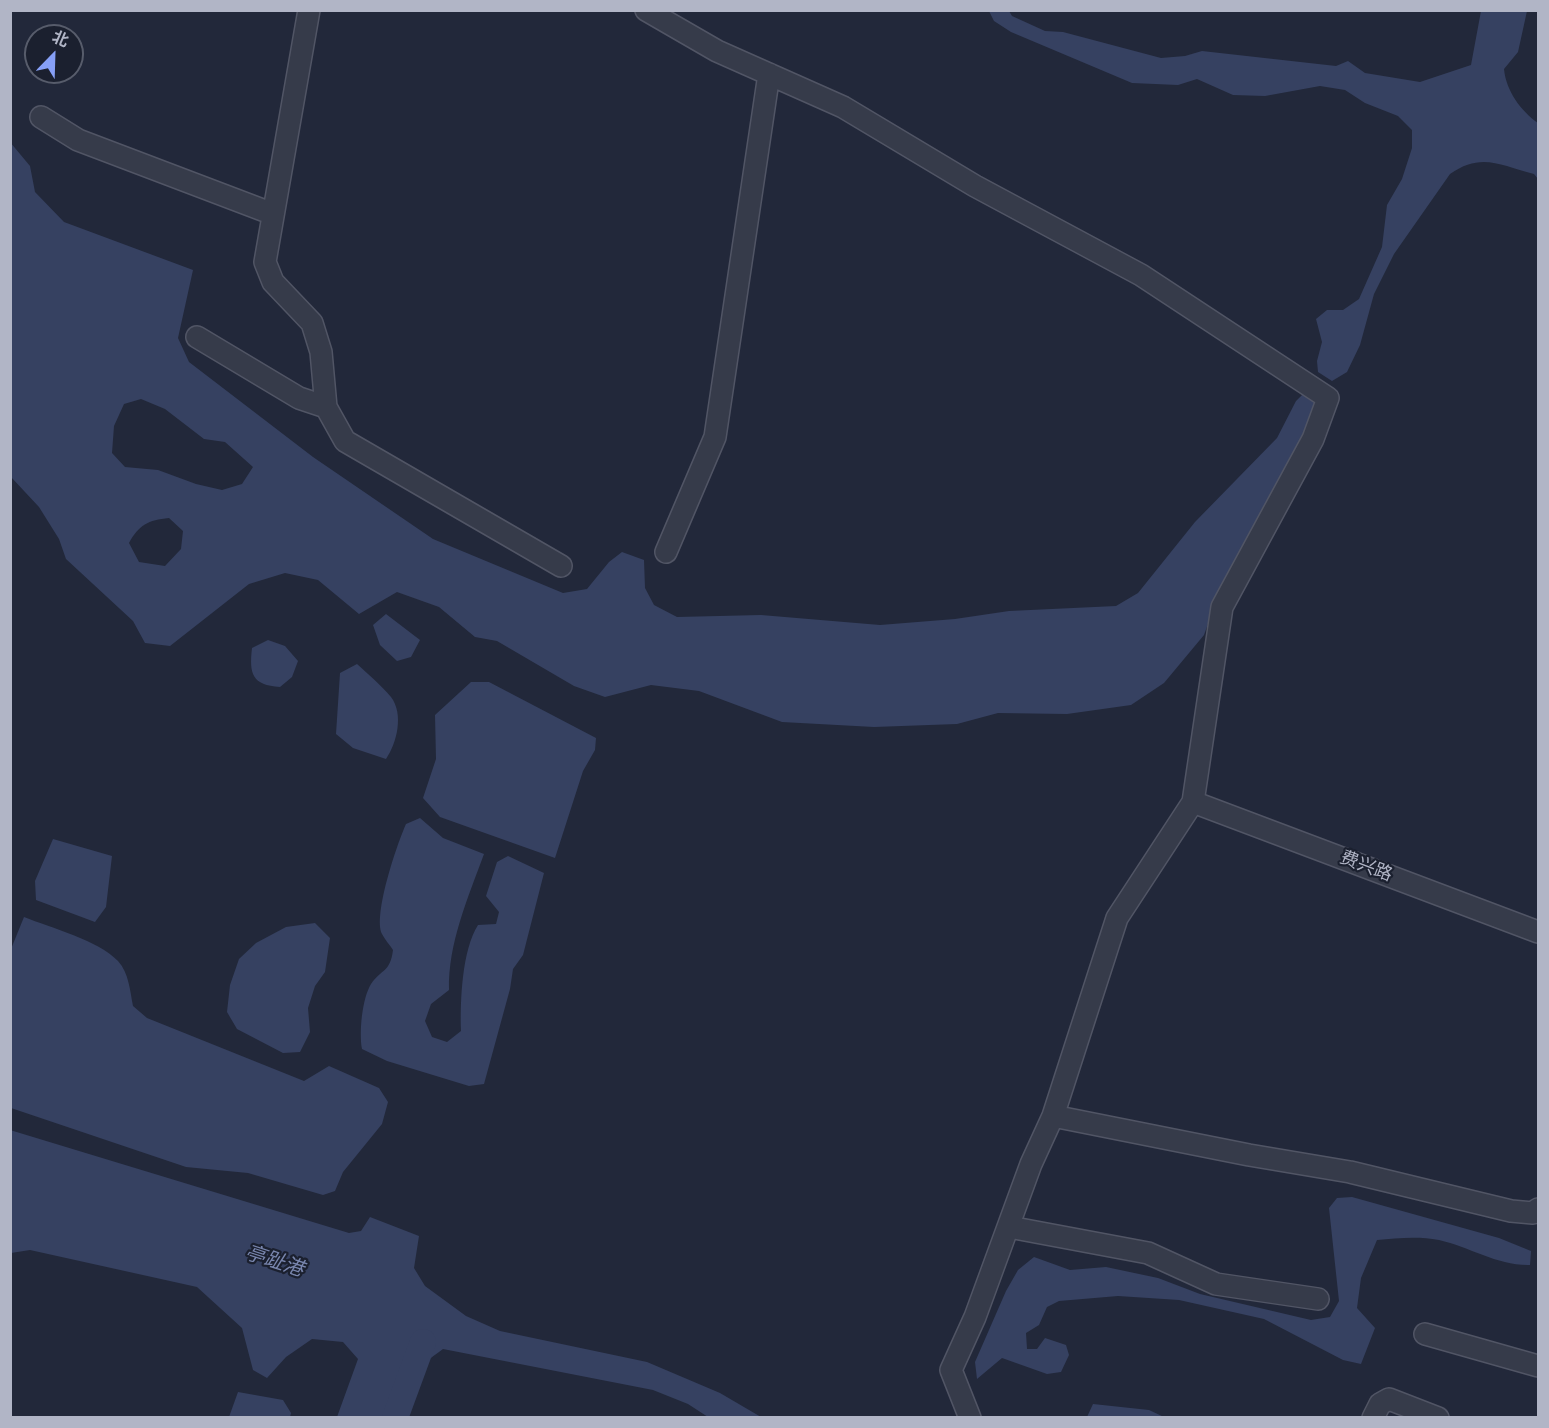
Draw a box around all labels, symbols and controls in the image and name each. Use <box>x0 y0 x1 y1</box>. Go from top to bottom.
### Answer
north arrow <box>24 24 84 84</box>
text: 北 <box>49 27 72 51</box>
street label: 费兴路 <box>1337 847 1395 887</box>
water label: 亭趾港 <box>242 1241 306 1283</box>

